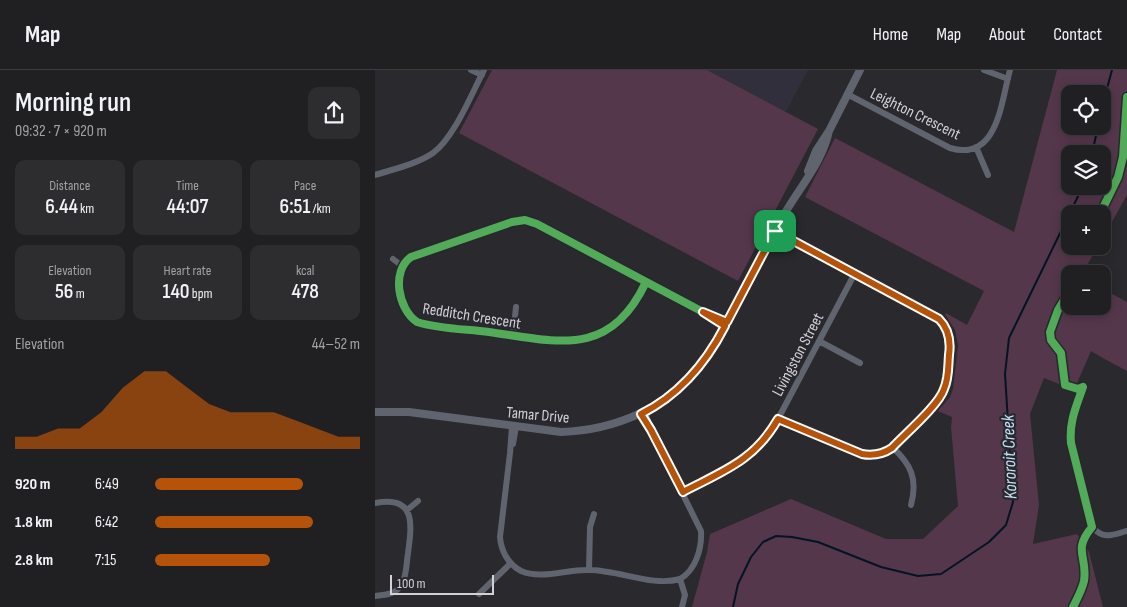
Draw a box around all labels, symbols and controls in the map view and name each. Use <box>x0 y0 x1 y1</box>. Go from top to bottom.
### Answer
text: Map <box>25 20 60 49</box>
text: Home <box>873 24 908 45</box>
text: Map <box>936 24 961 45</box>
text: About <box>989 24 1025 45</box>
text: Contact <box>1053 24 1102 45</box>
street label: Leighton Crescent <box>867 84 964 144</box>
map controls <box>1061 85 1111 315</box>
button: locate <box>1061 85 1111 135</box>
text: Morning run <box>15 86 131 119</box>
button: share <box>308 87 360 139</box>
text: 09:32 · 7 × 920 m <box>15 122 107 141</box>
button: layers <box>1061 145 1111 195</box>
text: Distance <box>49 177 90 194</box>
text: Time <box>176 177 199 194</box>
text: Pace <box>294 177 316 194</box>
text: 6.44 <box>45 194 78 219</box>
text: 44:07 <box>167 194 208 219</box>
text: 6:51 <box>280 194 310 219</box>
text: km <box>78 200 94 217</box>
text: /km <box>310 200 331 217</box>
button: + <box>1061 205 1111 255</box>
pin <box>754 210 796 252</box>
icon: arrive <box>761 217 789 245</box>
text: Elevation <box>48 262 91 279</box>
text: Heart rate <box>164 262 211 279</box>
text: kcal <box>296 262 314 279</box>
button: − <box>1061 265 1111 315</box>
text: 56 <box>55 279 73 304</box>
text: 140 <box>163 279 190 304</box>
text: 478 <box>291 279 319 304</box>
text: m <box>73 285 85 302</box>
text: bpm <box>190 285 212 302</box>
street label: Redditch Crescent <box>421 299 522 334</box>
street label: Livingston Street <box>768 310 828 400</box>
text: Elevation <box>15 335 64 354</box>
text: 44–52 m <box>312 335 360 354</box>
street label: Tamar Drive <box>506 403 570 428</box>
water label: Kororoit Creek <box>997 413 1021 500</box>
text: 920 m <box>15 475 50 494</box>
text: 6:49 <box>95 475 119 494</box>
text: 1.8 km <box>15 513 53 532</box>
text: 6:42 <box>95 513 118 532</box>
text: 2.8 km <box>15 551 53 570</box>
text: 7:15 <box>95 551 116 570</box>
scale bar <box>390 572 494 595</box>
text: 100 m <box>397 575 426 592</box>

